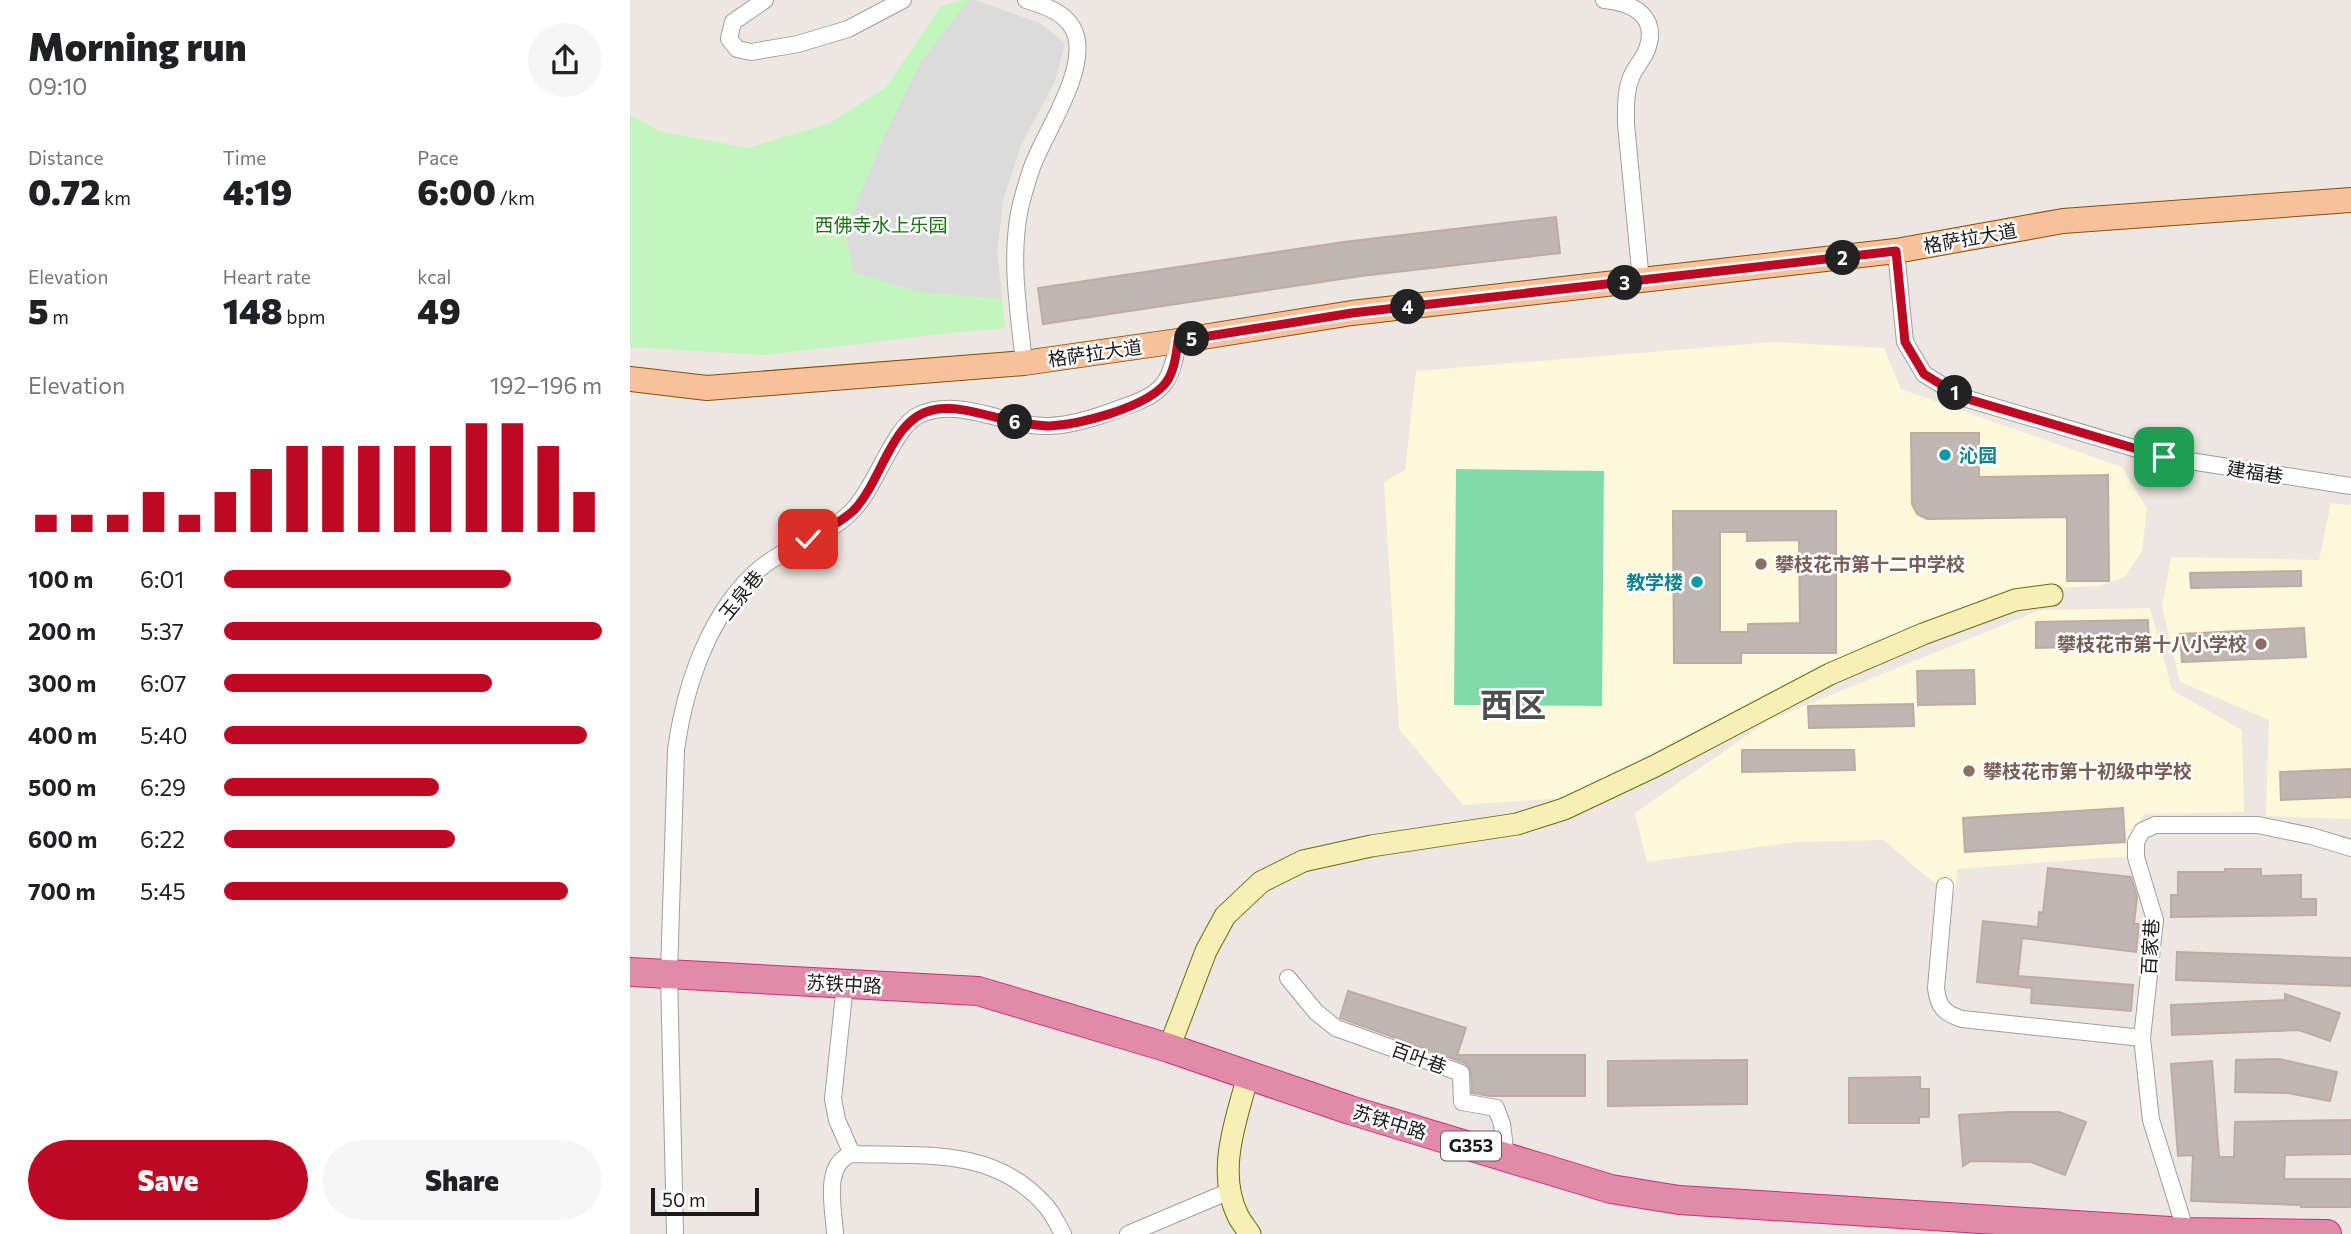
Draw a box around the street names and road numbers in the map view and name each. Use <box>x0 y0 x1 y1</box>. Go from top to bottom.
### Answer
street label: 格萨拉大道 <box>1921 218 2019 257</box>
street label: 格萨拉大道 <box>1046 335 1144 371</box>
street label: 建福巷 <box>2225 456 2285 487</box>
street label: 玉泉巷 <box>714 565 767 624</box>
street label: 百家巷 <box>2137 918 2162 976</box>
street label: 苏铁中路 <box>805 970 883 997</box>
street label: 百叶巷 <box>1388 1037 1450 1078</box>
street label: 苏铁中路 <box>1350 1099 1430 1144</box>
road number: G353 <box>1441 1132 1501 1161</box>

